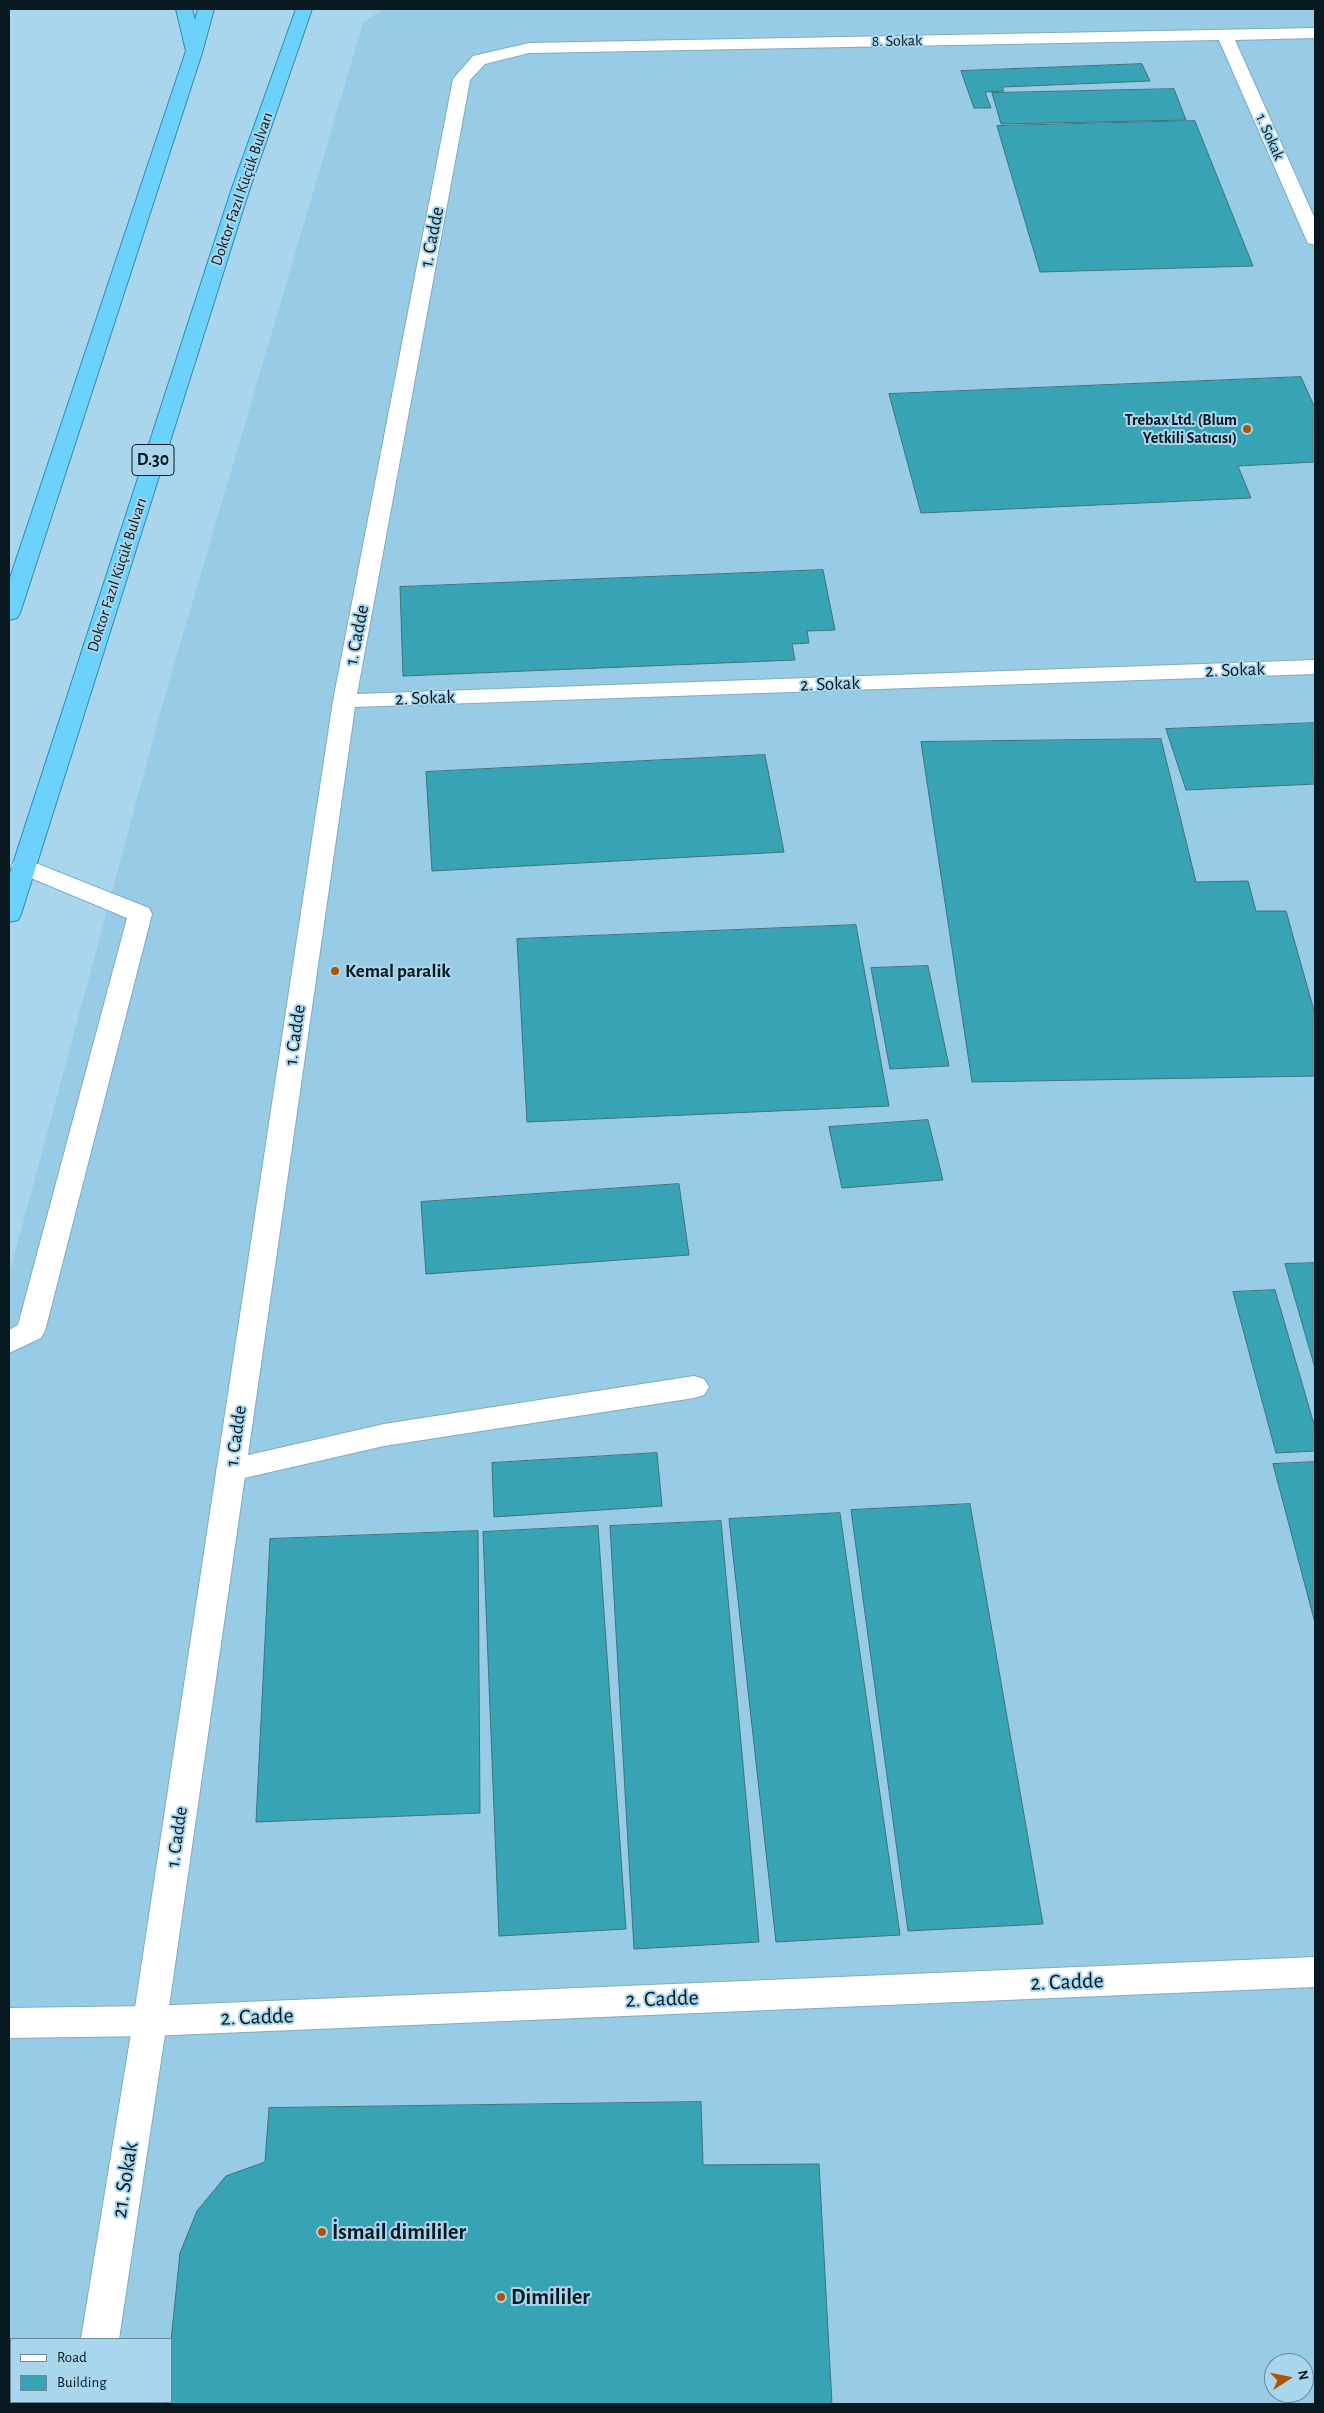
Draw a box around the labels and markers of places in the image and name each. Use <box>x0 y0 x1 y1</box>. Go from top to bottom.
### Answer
place label: Trebax Ltd. (Blum Yetkili Satıcısı) <box>1125 410 1237 448</box>
marker: Trebax Ltd. (Blum Yetkili Satıcısı) <box>1241 423 1253 435</box>
place label: Kemal paralik <box>345 960 451 982</box>
marker: Kemal paralik <box>329 965 341 977</box>
place label: İsmail dimililer <box>332 2219 466 2245</box>
marker: İsmail dimililer <box>316 2226 328 2238</box>
place label: Dimililer <box>511 2284 590 2310</box>
marker: Dimililer <box>495 2291 507 2303</box>

